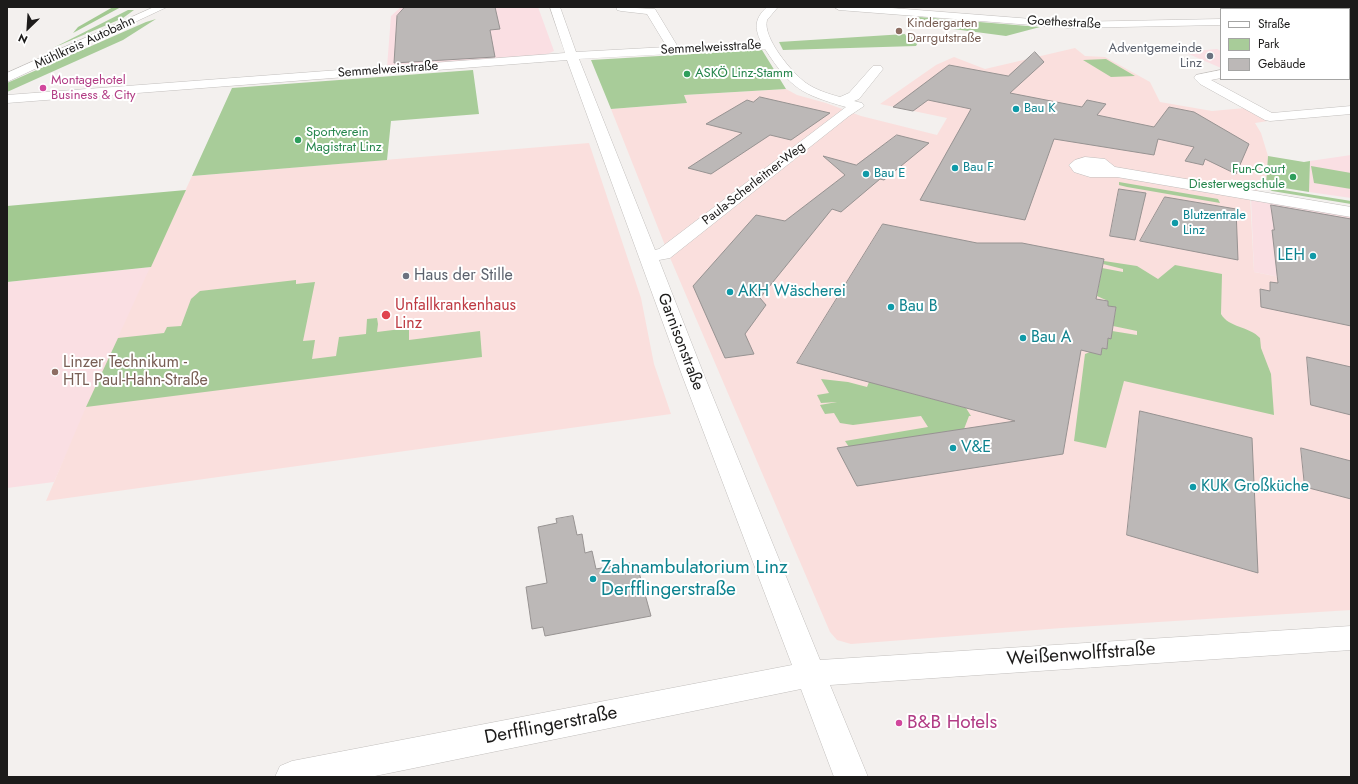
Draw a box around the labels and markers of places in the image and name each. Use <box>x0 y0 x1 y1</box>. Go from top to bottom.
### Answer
place label: Kindergarten Darrgutstraße <box>907 16 981 47</box>
marker: Kindergarten Darrgutstraße <box>894 26 904 36</box>
place label: Adventgemeinde Linz <box>1109 41 1202 72</box>
marker: Adventgemeinde Linz <box>1205 51 1215 61</box>
place label: ASKÖ Linz-Stamm <box>695 66 793 82</box>
marker: ASKÖ Linz-Stamm <box>682 69 692 79</box>
place label: Montagehotel Business & City <box>51 73 135 104</box>
marker: Montagehotel Business & City <box>38 83 48 93</box>
place label: Bau K <box>1024 101 1056 117</box>
marker: Bau K <box>1011 104 1021 114</box>
place label: Sportverein Magistrat Linz <box>306 125 382 156</box>
marker: Sportverein Magistrat Linz <box>293 135 303 145</box>
place label: Bau F <box>963 160 994 176</box>
place label: Fun-Court Diesterwegschule <box>1189 162 1285 193</box>
marker: Bau F <box>950 163 960 173</box>
place label: Bau E <box>874 166 905 182</box>
marker: Bau E <box>861 169 871 179</box>
marker: Fun-Court Diesterwegschule <box>1288 172 1298 182</box>
place label: Blutzentrale Linz <box>1183 208 1246 239</box>
marker: Blutzentrale Linz <box>1170 218 1180 228</box>
place label: LEH <box>1278 246 1305 266</box>
marker: LEH <box>1308 251 1318 261</box>
place label: Haus der Stille <box>414 266 513 286</box>
marker: Haus der Stille <box>401 271 411 281</box>
place label: AKH Wäscherei <box>738 282 846 302</box>
marker: AKH Wäscherei <box>725 287 735 297</box>
place label: Unfallkrankenhaus Linz <box>395 296 516 334</box>
place label: Bau B <box>899 297 938 317</box>
marker: Bau B <box>886 302 896 312</box>
marker: Unfallkrankenhaus Linz <box>380 309 392 321</box>
place label: Bau A <box>1031 328 1071 348</box>
marker: Bau A <box>1018 333 1028 343</box>
place label: Linzer Technikum - HTL Paul-Hahn-Straße <box>63 353 208 391</box>
marker: Linzer Technikum - HTL Paul-Hahn-Straße <box>50 367 60 377</box>
place label: V&E <box>961 438 991 458</box>
marker: V&E <box>948 443 958 453</box>
place label: KUK Großküche <box>1201 477 1309 497</box>
marker: KUK Großküche <box>1188 482 1198 492</box>
place label: Zahnambulatorium Linz Derfflingerstraße <box>601 557 788 601</box>
marker: Zahnambulatorium Linz Derfflingerstraße <box>588 574 598 584</box>
place label: B&B Hotels <box>907 712 997 734</box>
marker: B&B Hotels <box>894 718 904 728</box>

